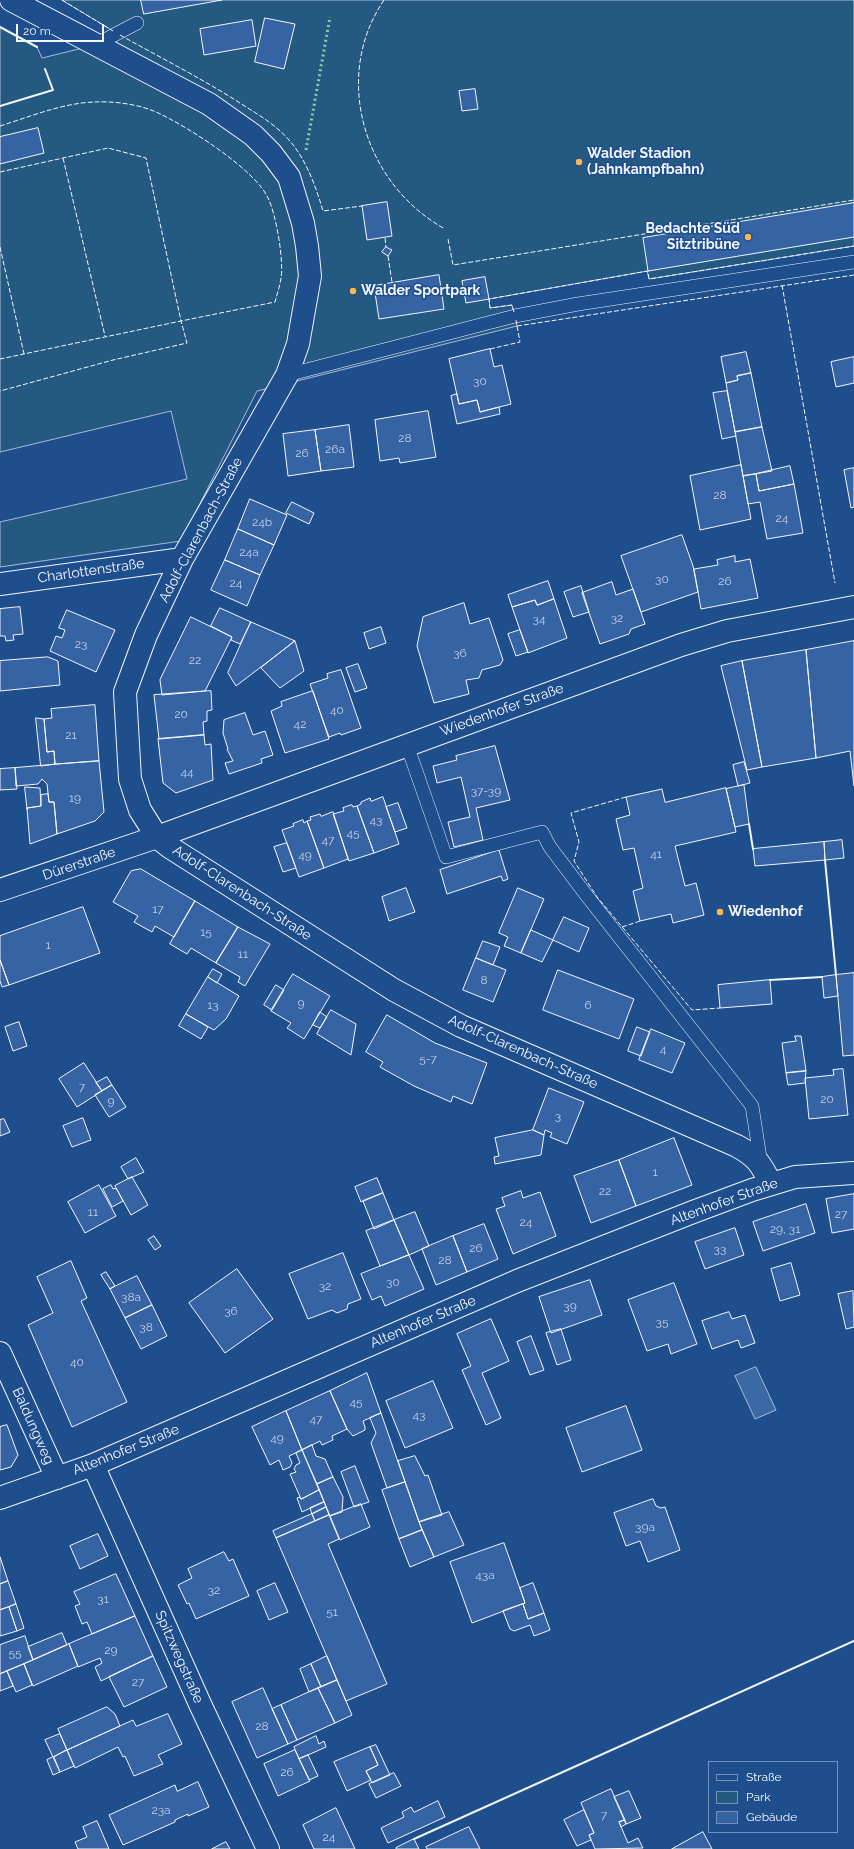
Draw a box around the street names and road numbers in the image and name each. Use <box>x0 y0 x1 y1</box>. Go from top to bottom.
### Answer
street label: Adolf-Clarenbach-Straße <box>156 455 246 605</box>
street label: Charlottenstraße <box>36 555 146 587</box>
street label: Wiedenhofer Straße <box>438 680 566 740</box>
street label: Adolf-Clarenbach-Straße <box>170 842 314 944</box>
street label: Dürerstraße <box>40 844 118 884</box>
street label: Adolf-Clarenbach-Straße <box>446 1011 600 1093</box>
street label: Altenhofer Straße <box>668 1175 780 1229</box>
street label: Altenhofer Straße <box>368 1292 478 1352</box>
street label: Baldungweg <box>9 1385 57 1467</box>
street label: Altenhofer Straße <box>70 1421 182 1479</box>
street label: Spitzwegstraße <box>151 1608 207 1706</box>

